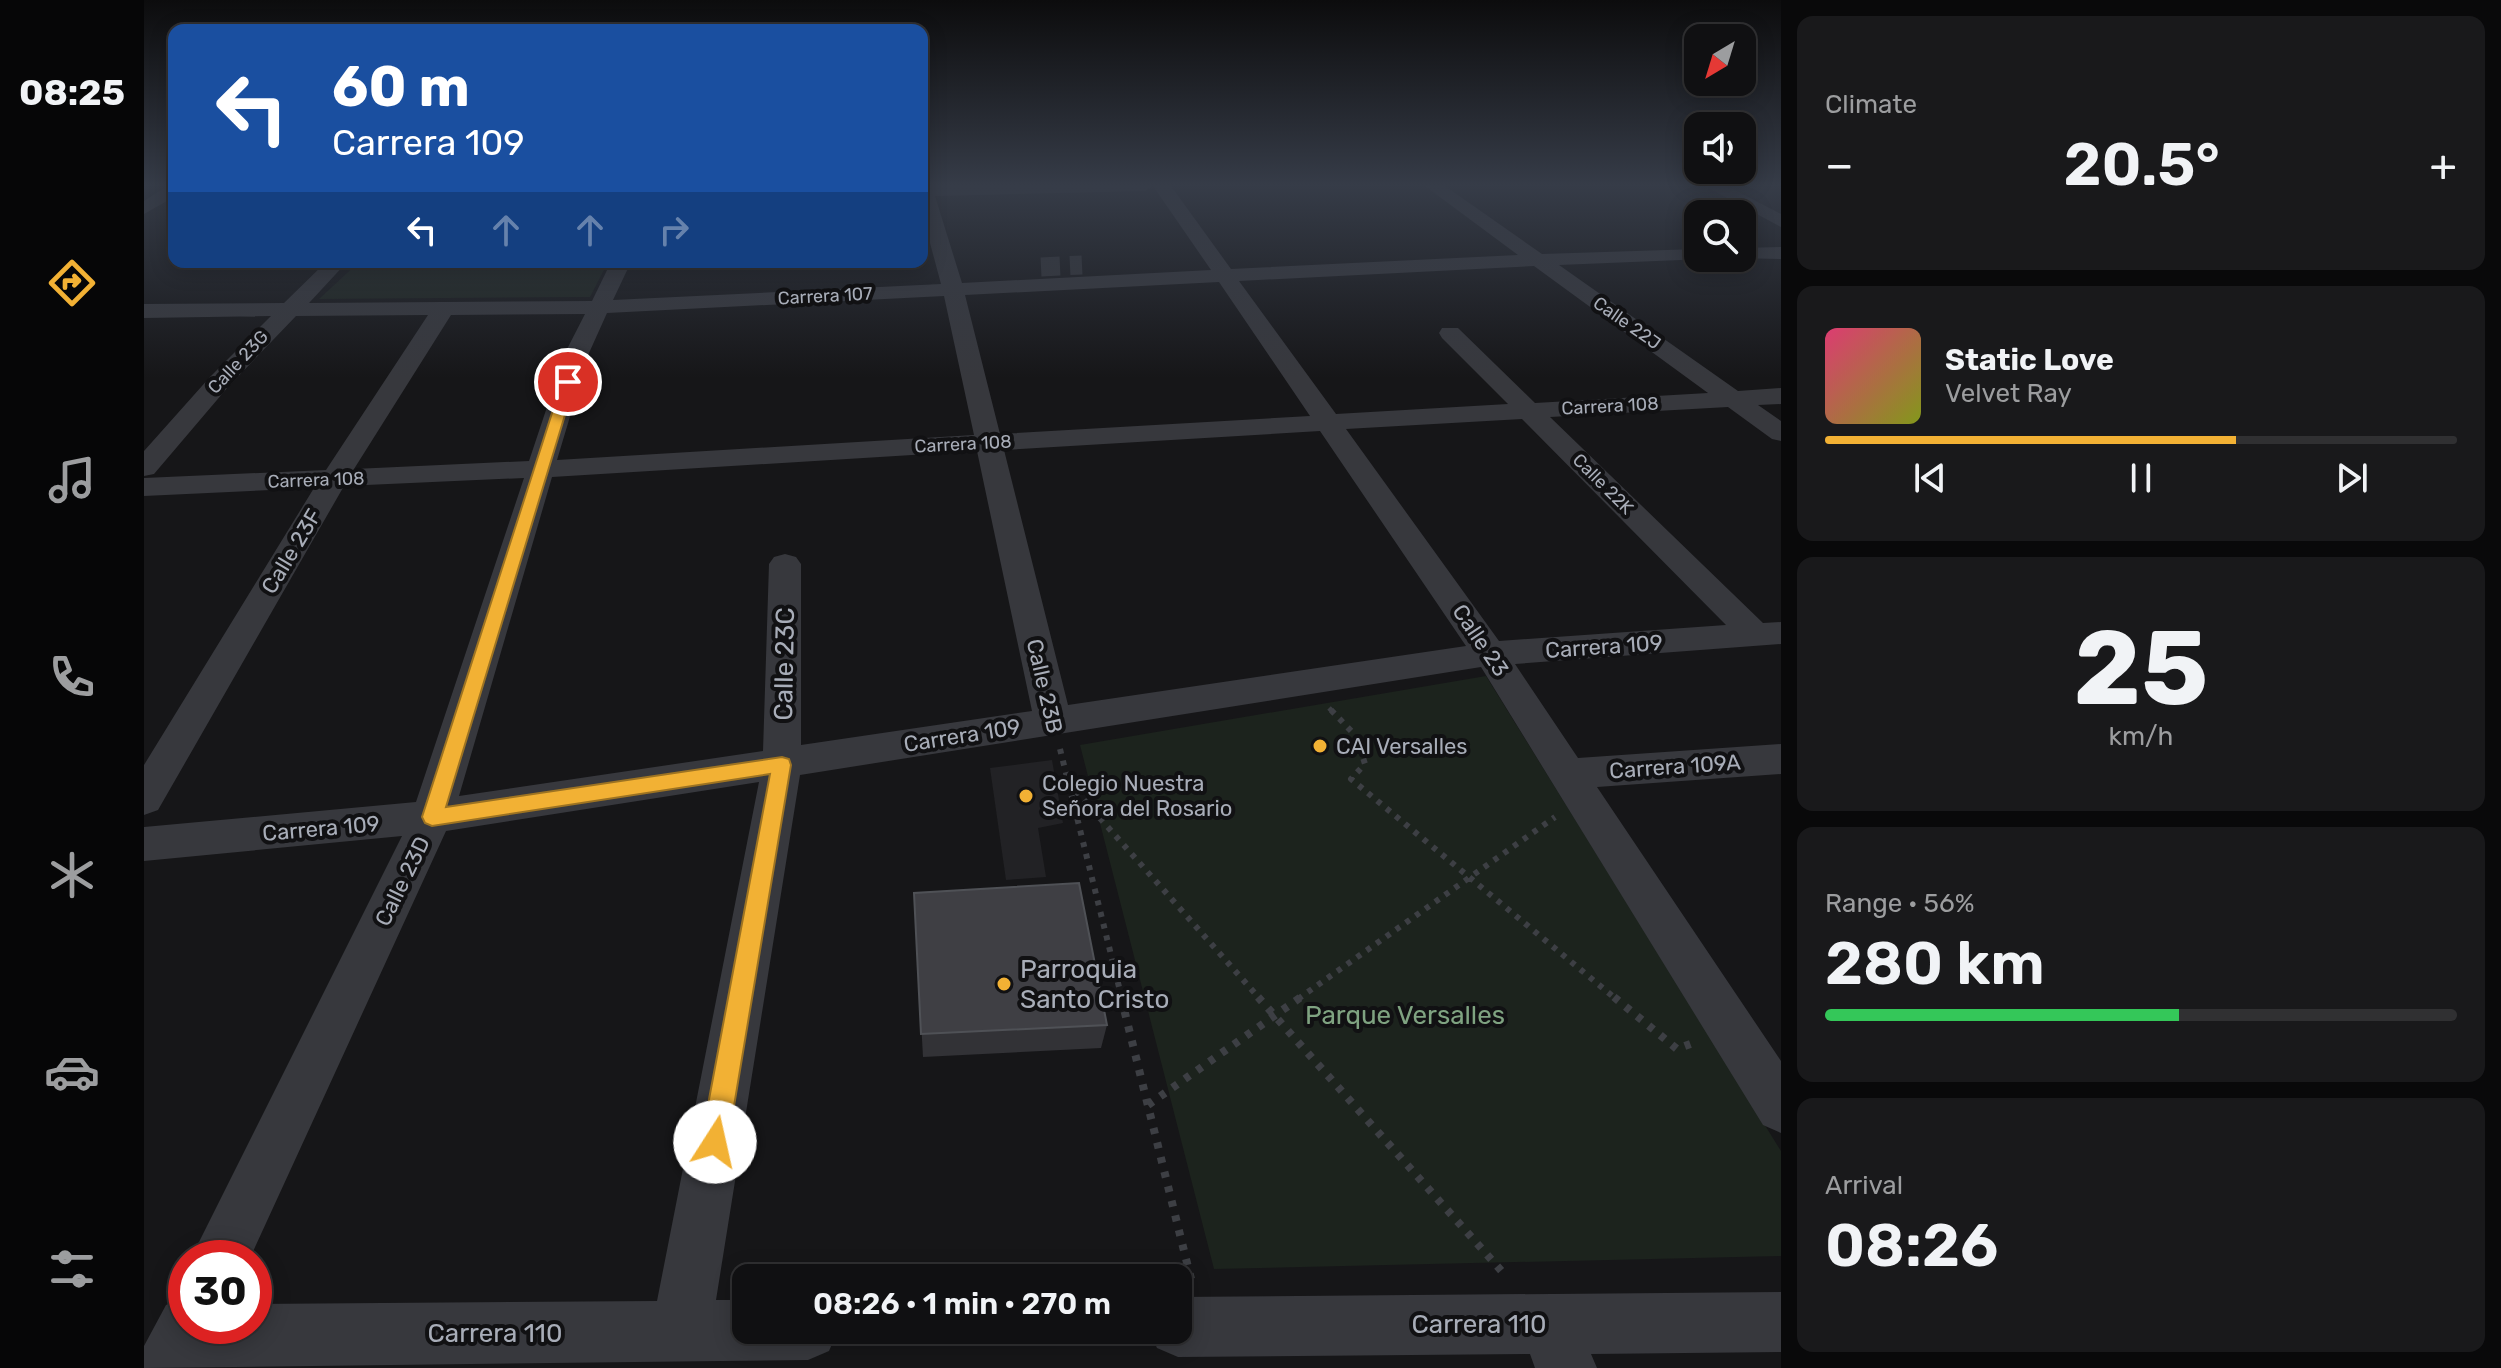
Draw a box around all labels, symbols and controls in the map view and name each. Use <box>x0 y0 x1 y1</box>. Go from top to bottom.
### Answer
north arrow <box>1684 24 1756 96</box>
map controls <box>1684 24 1756 272</box>
text: 60 m <box>332 54 470 120</box>
icon: left <box>200 56 304 160</box>
text: 08:25 <box>19 71 125 114</box>
text: Climate <box>1825 89 1917 120</box>
button: sound <box>1684 112 1756 184</box>
text: Carrera 109 <box>332 121 525 164</box>
text: 20.5° <box>2063 129 2220 200</box>
text: − <box>1825 139 1854 191</box>
text: + <box>2430 139 2457 191</box>
button: search <box>1684 200 1756 272</box>
icon: left <box>400 208 444 252</box>
icon: ahead <box>484 208 528 252</box>
icon: ahead <box>568 208 612 252</box>
icon: right <box>652 208 696 252</box>
icon: directions <box>44 255 100 311</box>
street label: Carrera 107 <box>777 283 873 309</box>
street label: Calle 22J <box>1589 292 1665 354</box>
street label: Calle 23G <box>203 326 273 398</box>
text: Static Love <box>1945 342 2114 378</box>
pin <box>534 348 602 416</box>
icon: arrive <box>546 360 590 404</box>
text: Velvet Ray <box>1945 378 2072 409</box>
street label: Carrera 108 <box>1561 392 1659 420</box>
street label: Carrera 108 <box>914 430 1012 458</box>
street label: Calle 22K <box>1568 449 1638 519</box>
icon: music <box>44 452 100 508</box>
icon: previous <box>1908 456 1952 500</box>
icon: pause <box>2119 456 2163 500</box>
icon: next <box>2330 456 2374 500</box>
street label: Carrera 108 <box>267 467 365 493</box>
street label: Calle 23F <box>256 504 327 599</box>
street label: Calle 23 <box>1447 599 1515 682</box>
street label: Calle 23C <box>768 607 801 721</box>
text: 25 <box>2074 607 2208 730</box>
street label: Carrera 109 <box>1544 629 1664 664</box>
street label: Calle 23B <box>1021 636 1068 736</box>
icon: phone <box>44 649 100 705</box>
street label: Carrera 109 <box>902 713 1022 758</box>
text: km/h <box>2109 721 2173 752</box>
place label: CAI Versalles <box>1336 733 1468 760</box>
marker: CAI Versalles <box>1311 737 1329 755</box>
street label: Carrera 109A <box>1608 748 1742 785</box>
place label: Colegio Nuestra Señora del Rosario <box>1042 770 1232 822</box>
marker: Colegio Nuestra Señora del Rosario <box>1017 787 1035 805</box>
street label: Carrera 109 <box>261 810 381 847</box>
street label: Calle 23D <box>369 832 436 931</box>
icon: climate <box>44 847 100 903</box>
text: Range · 56% <box>1825 888 1974 919</box>
text: 280 km <box>1825 928 2045 999</box>
place label: Parroquia Santo Cristo <box>1020 954 1169 1015</box>
marker: Parroquia Santo Cristo <box>995 975 1013 993</box>
park label: Parque Versalles <box>1305 1000 1505 1031</box>
icon: car <box>44 1044 100 1100</box>
position arrow <box>673 1100 757 1184</box>
text: Arrival <box>1825 1170 1903 1201</box>
text: 08:26 <box>1825 1210 1998 1281</box>
speed limit sign: 30 <box>168 1240 272 1344</box>
icon: filters <box>44 1241 100 1297</box>
text: 08:26 · 1 min · 270 m <box>813 1286 1111 1322</box>
street label: Carrera 110 <box>1412 1309 1546 1340</box>
street label: Carrera 110 <box>428 1318 562 1349</box>

